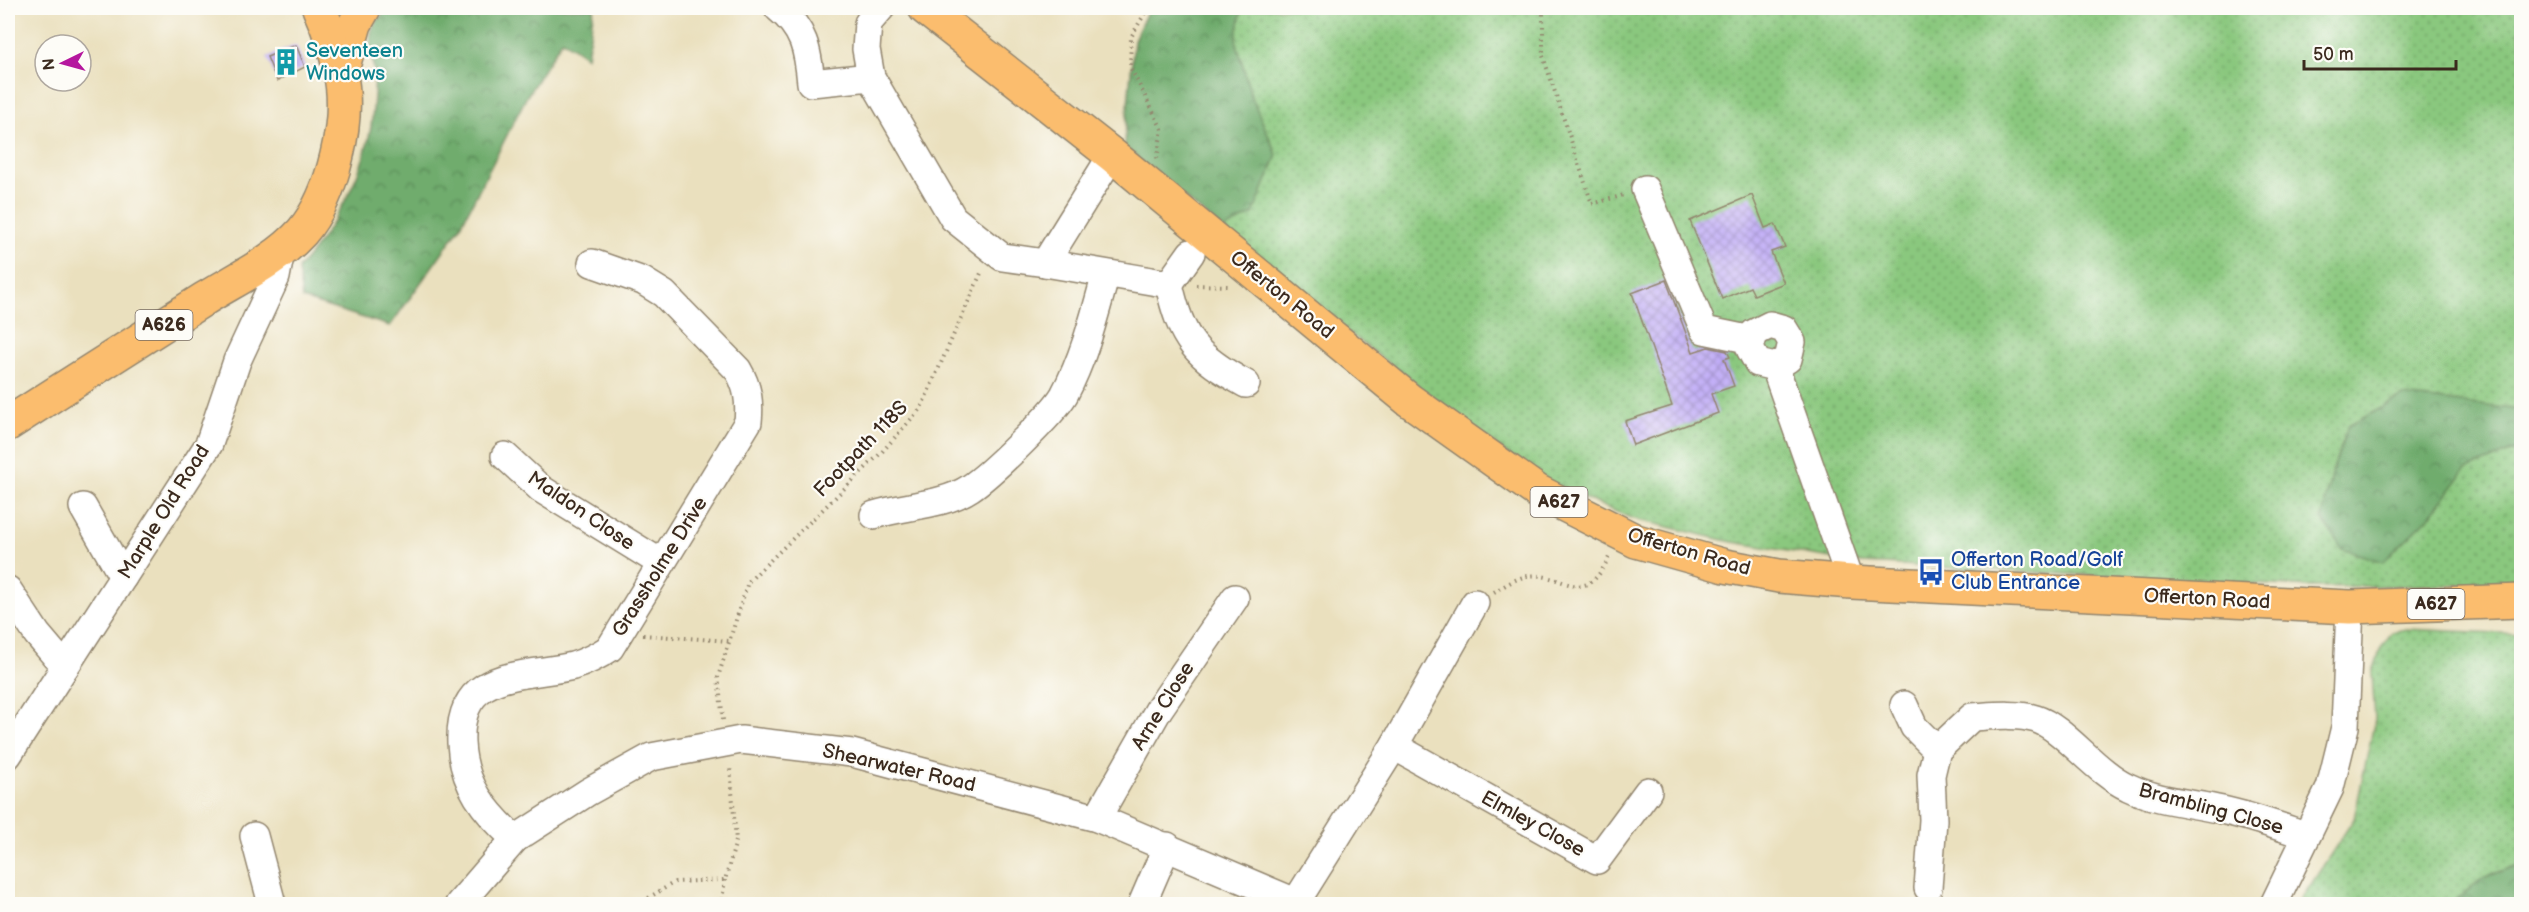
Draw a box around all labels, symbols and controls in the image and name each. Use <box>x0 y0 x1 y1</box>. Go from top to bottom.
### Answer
north arrow <box>33 33 93 93</box>
scale bar <box>2304 33 2456 71</box>
place label: Seventeen Windows <box>306 39 403 86</box>
text: 50 m <box>2313 44 2354 65</box>
building icon: Seventeen Windows <box>271 47 301 77</box>
text: N <box>40 57 60 71</box>
street label: Offerton Road <box>1225 246 1339 344</box>
road number: A626 <box>136 310 192 340</box>
street label: Footpath 118S <box>809 396 913 502</box>
street label: Marple Old Road <box>113 440 215 584</box>
street label: Maldon Close <box>523 466 639 556</box>
road number: A627 <box>1530 487 1588 517</box>
street label: Grassholme Drive <box>607 492 713 641</box>
street label: Offerton Road <box>1625 523 1753 581</box>
place label: Offerton Road/Golf Club Entrance <box>1951 548 2123 595</box>
bus stop icon: Offerton Road/Golf Club Entrance <box>1916 557 1946 587</box>
street label: Offerton Road <box>2143 584 2271 614</box>
road number: A627 <box>2408 589 2464 619</box>
street label: Arne Close <box>1126 657 1200 755</box>
street label: Shearwater Road <box>820 739 978 797</box>
street label: Brambling Close <box>2136 778 2286 840</box>
street label: Elmley Close <box>1477 786 1589 862</box>

